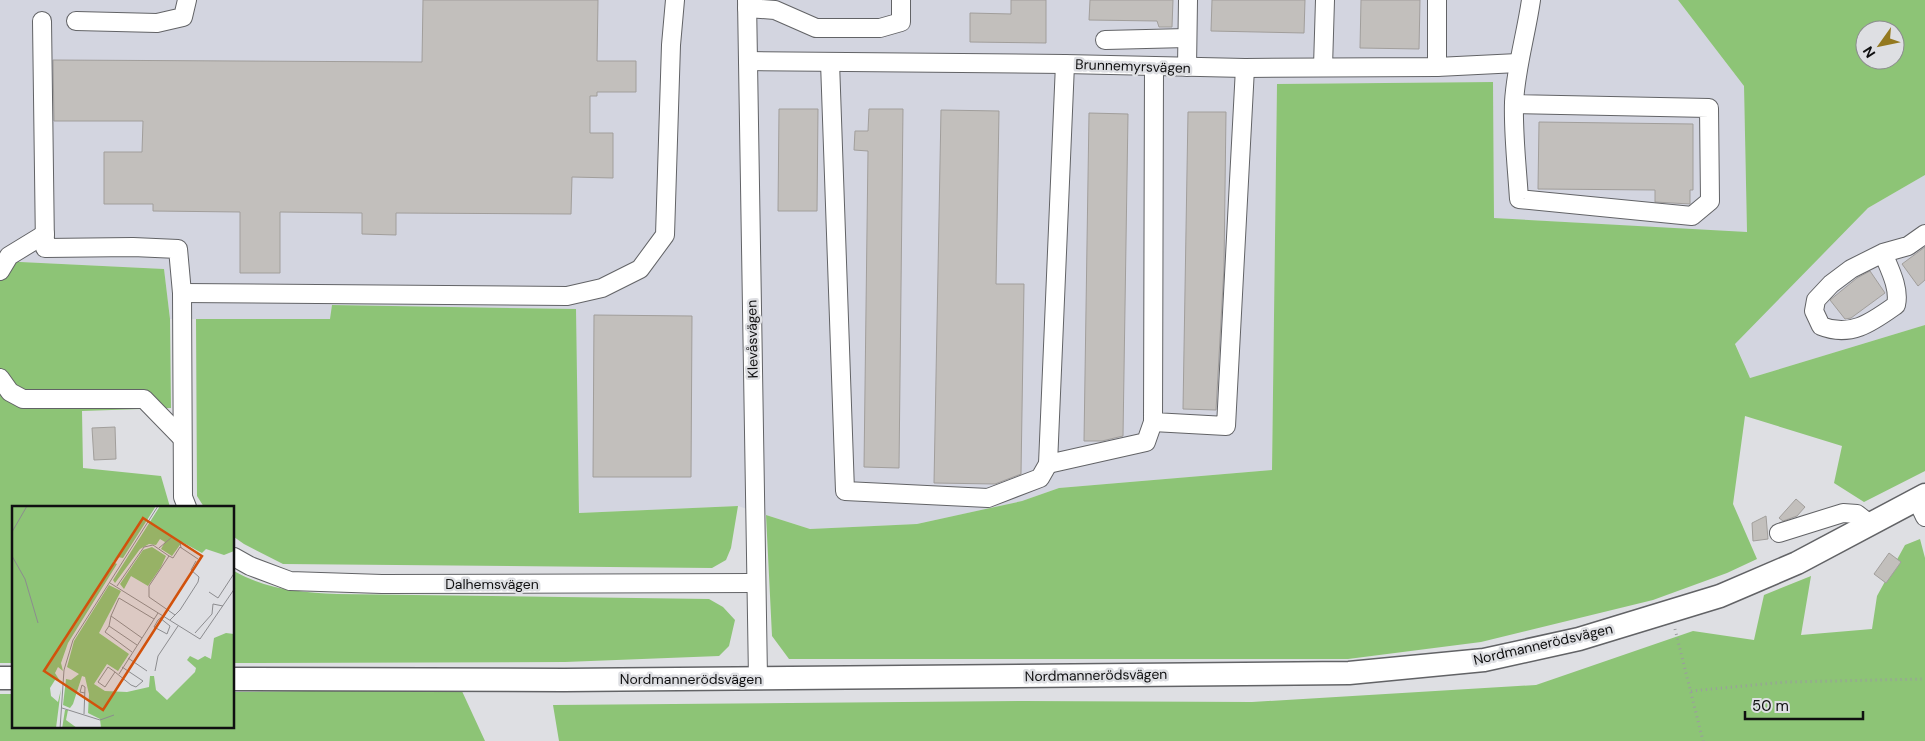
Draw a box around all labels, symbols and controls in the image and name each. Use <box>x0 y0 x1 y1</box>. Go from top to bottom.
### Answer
north arrow <box>1855 20 1905 70</box>
text: N <box>1859 43 1879 61</box>
street label: Brunnemyrsvägen <box>1075 55 1191 77</box>
street label: Klevåsvägen <box>742 300 762 378</box>
inset map <box>12 506 235 728</box>
street label: Dalhemsvägen <box>445 575 539 593</box>
street label: Nordmannerödsvägen <box>1472 619 1614 669</box>
street label: Nordmannerödsvägen <box>1025 665 1167 685</box>
street label: Nordmannerödsvägen <box>620 670 762 688</box>
scale bar <box>1745 688 1862 720</box>
text: 50 m <box>1752 696 1789 716</box>

